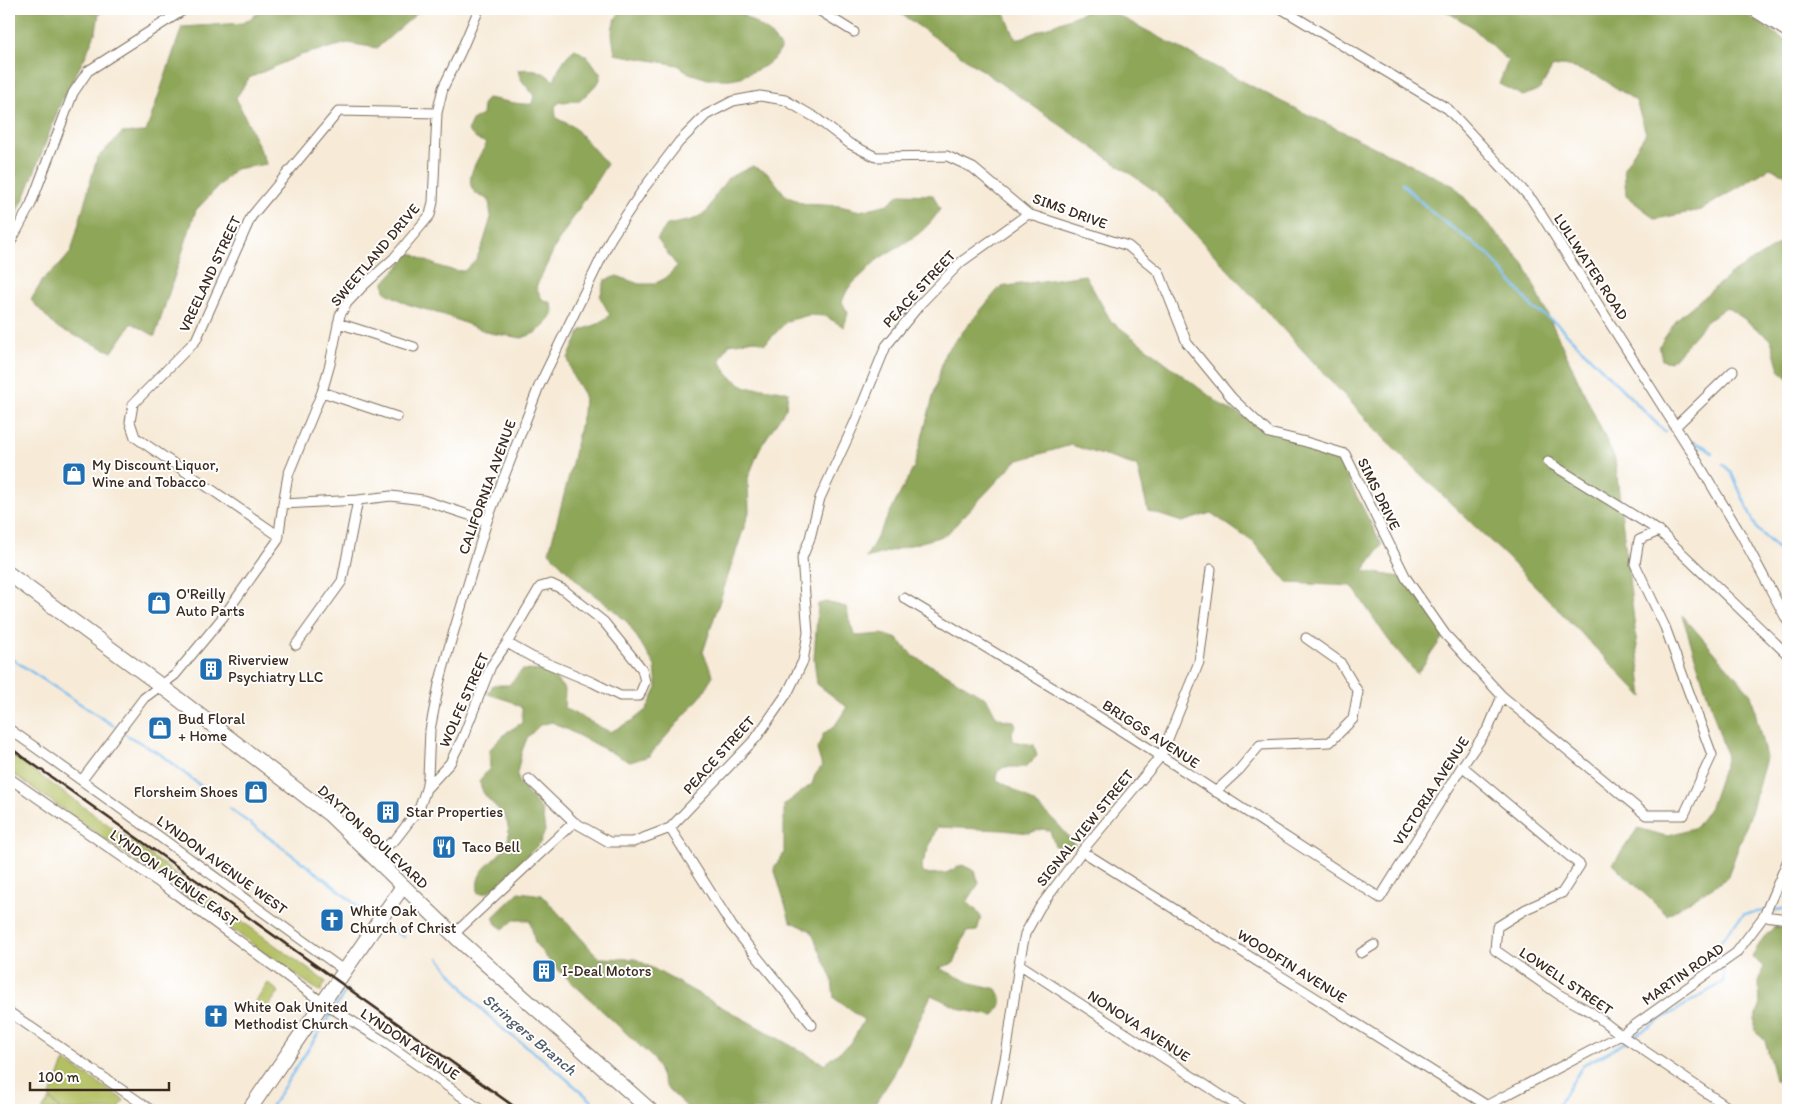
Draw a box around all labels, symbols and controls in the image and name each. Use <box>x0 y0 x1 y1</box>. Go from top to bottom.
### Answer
street label: SIMS DRIVE <box>1030 189 1110 233</box>
street label: SWEETLAND DRIVE <box>327 200 423 310</box>
street label: LULLWATER ROAD <box>1550 210 1632 324</box>
street label: VREELAND STREET <box>175 212 245 335</box>
street label: PEACE STREET <box>879 246 960 331</box>
street label: CALIFORNIA AVENUE <box>454 417 520 557</box>
street label: SIMS DRIVE <box>1354 455 1404 533</box>
place label: My Discount Liquor, Wine and Tobacco <box>92 456 219 491</box>
shop icon: My Discount Liquor, Wine and Tobacco <box>61 461 87 487</box>
place label: O'Reilly Auto Parts <box>176 585 245 620</box>
shop icon: O'Reilly Auto Parts <box>146 590 172 616</box>
street label: WOLFE STREET <box>435 649 493 750</box>
place label: Riverview Psychiatry LLC <box>228 651 324 686</box>
building icon: Riverview Psychiatry LLC <box>198 656 224 682</box>
street label: BRIGGS AVENUE <box>1099 696 1203 772</box>
place label: Bud Floral + Home <box>178 710 246 745</box>
street label: PEACE STREET <box>679 712 759 798</box>
shop icon: Bud Floral + Home <box>147 715 173 741</box>
street label: VICTORIA AVENUE <box>1389 733 1473 849</box>
street label: SIGNAL VIEW STREET <box>1032 765 1138 890</box>
shop icon: Florsheim Shoes <box>243 779 269 805</box>
street label: DAYTON BOULEVARD <box>314 781 432 893</box>
place label: Florsheim Shoes <box>134 783 238 801</box>
building icon: Star Properties <box>375 799 401 825</box>
place label: Star Properties <box>406 803 503 821</box>
street label: LYNDON AVENUE WEST <box>153 812 291 919</box>
street label: LYNDON AVENUE EAST <box>106 825 242 931</box>
restaurant icon: Taco Bell <box>431 834 457 860</box>
place label: Taco Bell <box>462 838 521 856</box>
place label: White Oak Church of Christ <box>350 902 457 937</box>
church icon: White Oak Church of Christ <box>319 907 345 933</box>
street label: WOODFIN AVENUE <box>1234 925 1350 1007</box>
street label: MARTIN ROAD <box>1638 939 1728 1009</box>
street label: LOWELL STREET <box>1516 943 1617 1019</box>
building icon: I-Deal Motors <box>531 958 557 984</box>
place label: I-Deal Motors <box>562 962 652 980</box>
street label: NONOVA AVENUE <box>1084 986 1194 1066</box>
water label: Stringers Branch <box>479 990 581 1079</box>
place label: White Oak United Methodist Church <box>234 998 348 1033</box>
church icon: White Oak United Methodist Church <box>203 1003 229 1029</box>
street label: LYNDON AVENUE <box>357 1004 463 1084</box>
scale bar <box>30 1059 169 1091</box>
text: 100 m <box>38 1068 80 1086</box>

